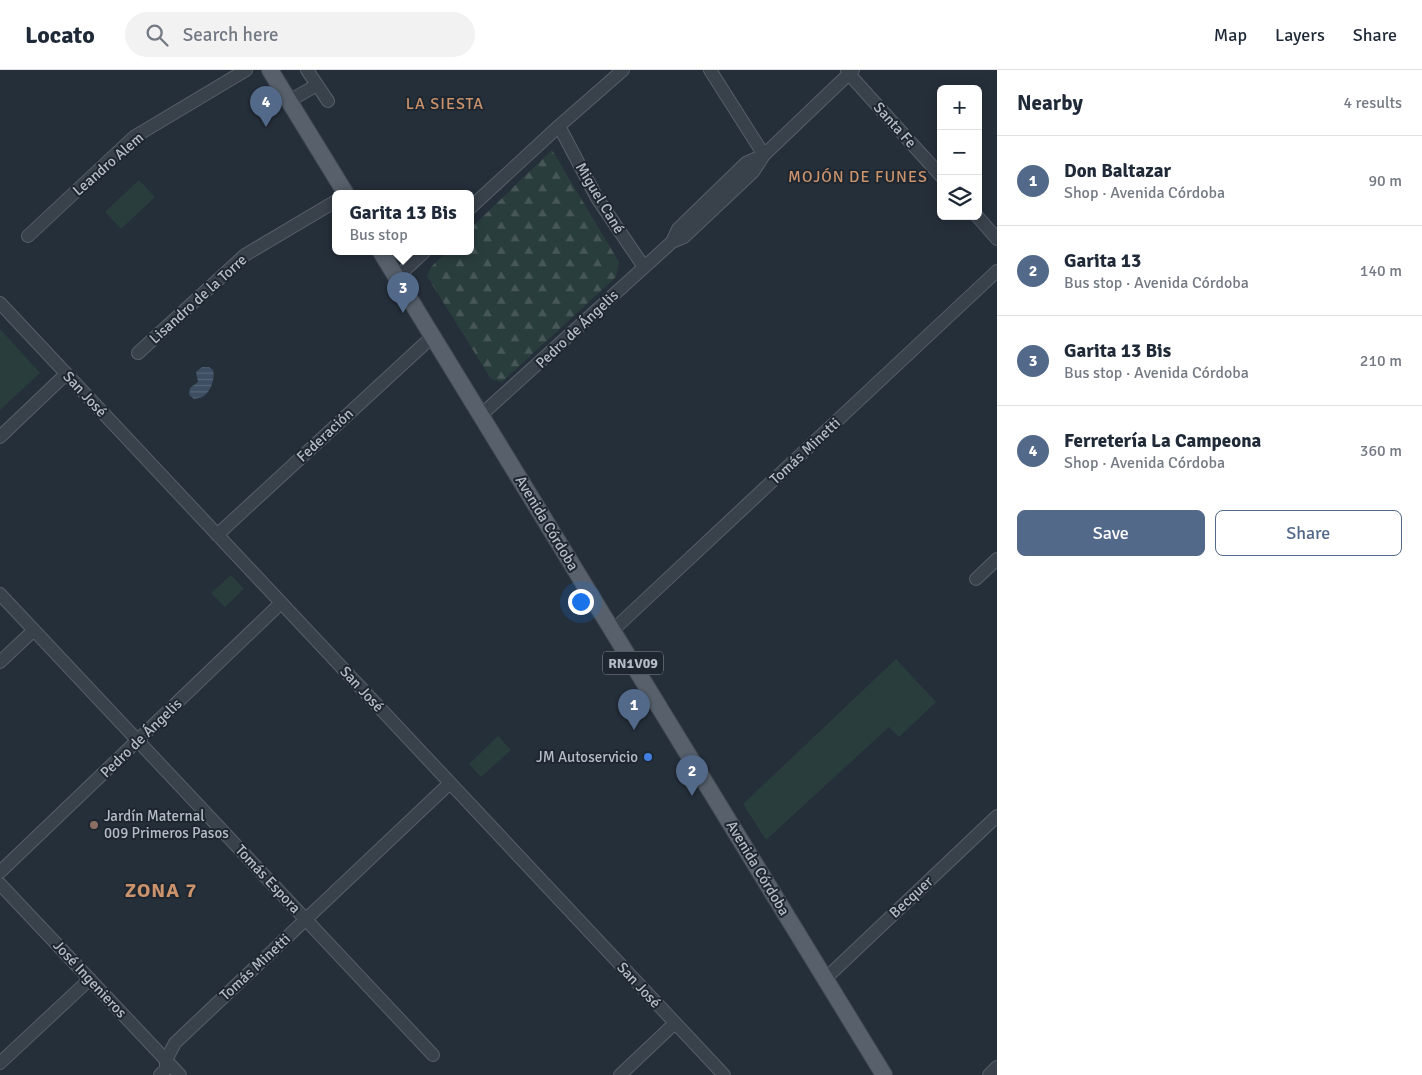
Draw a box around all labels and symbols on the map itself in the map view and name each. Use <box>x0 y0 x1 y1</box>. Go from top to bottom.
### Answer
pin: 4 <box>250 86 282 127</box>
district label: LA SIESTA <box>406 94 484 114</box>
street label: Santa Fe <box>870 98 920 152</box>
street label: Leandro Alem <box>69 128 147 200</box>
street label: Miguel Cané <box>572 159 628 237</box>
district label: MOJÓN DE FUNES <box>788 167 928 187</box>
street label: Lisandro de la Torre <box>146 251 250 347</box>
pin: 3 <box>387 272 419 313</box>
street label: Pedro de Ángelis <box>531 285 622 372</box>
street label: San José <box>59 367 111 421</box>
street label: Federación <box>293 404 357 466</box>
street label: Tomás Minetti <box>766 414 844 488</box>
street label: Avenida Córdoba <box>512 472 582 574</box>
your location <box>568 589 594 615</box>
road number: RN1V09 <box>603 652 663 674</box>
street label: San José <box>336 662 388 716</box>
pin: 1 <box>618 689 650 730</box>
street label: Pedro de Ángelis <box>96 694 186 781</box>
place label: JM Autoservicio <box>536 748 638 766</box>
marker: JM Autoservicio <box>642 751 654 763</box>
pin: 2 <box>676 755 708 796</box>
place label: Jardín Maternal 009 Primeros Pasos <box>104 807 229 842</box>
street label: Avenida Córdoba <box>723 817 793 919</box>
marker: Jardín Maternal 009 Primeros Pasos <box>88 819 100 831</box>
street label: Tomás Espora <box>232 841 304 917</box>
street label: Becquer <box>886 872 937 922</box>
district label: ZONA 7 <box>125 878 197 903</box>
street label: Tomás Minetti <box>216 930 294 1004</box>
street label: José Ingenieros <box>50 937 131 1022</box>
street label: San José <box>613 958 665 1012</box>

